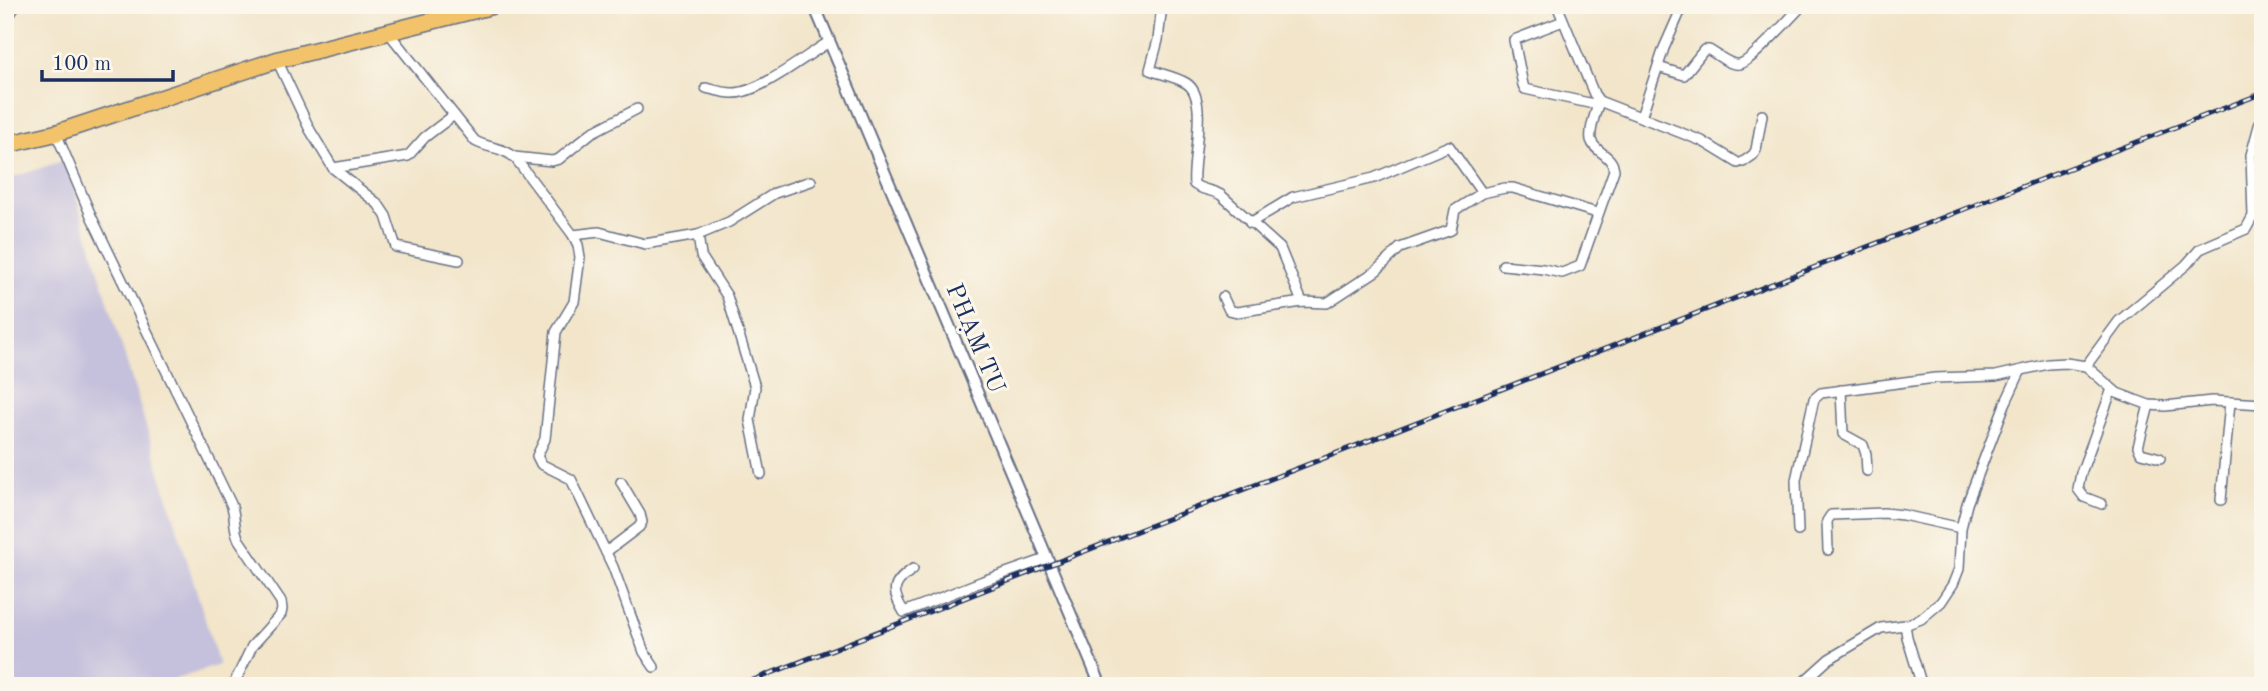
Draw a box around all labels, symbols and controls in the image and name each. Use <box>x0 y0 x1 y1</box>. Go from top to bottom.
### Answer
scale bar <box>42 38 173 82</box>
text: 100 m <box>52 54 111 75</box>
street label: PHẠM TU <box>940 281 1008 397</box>

